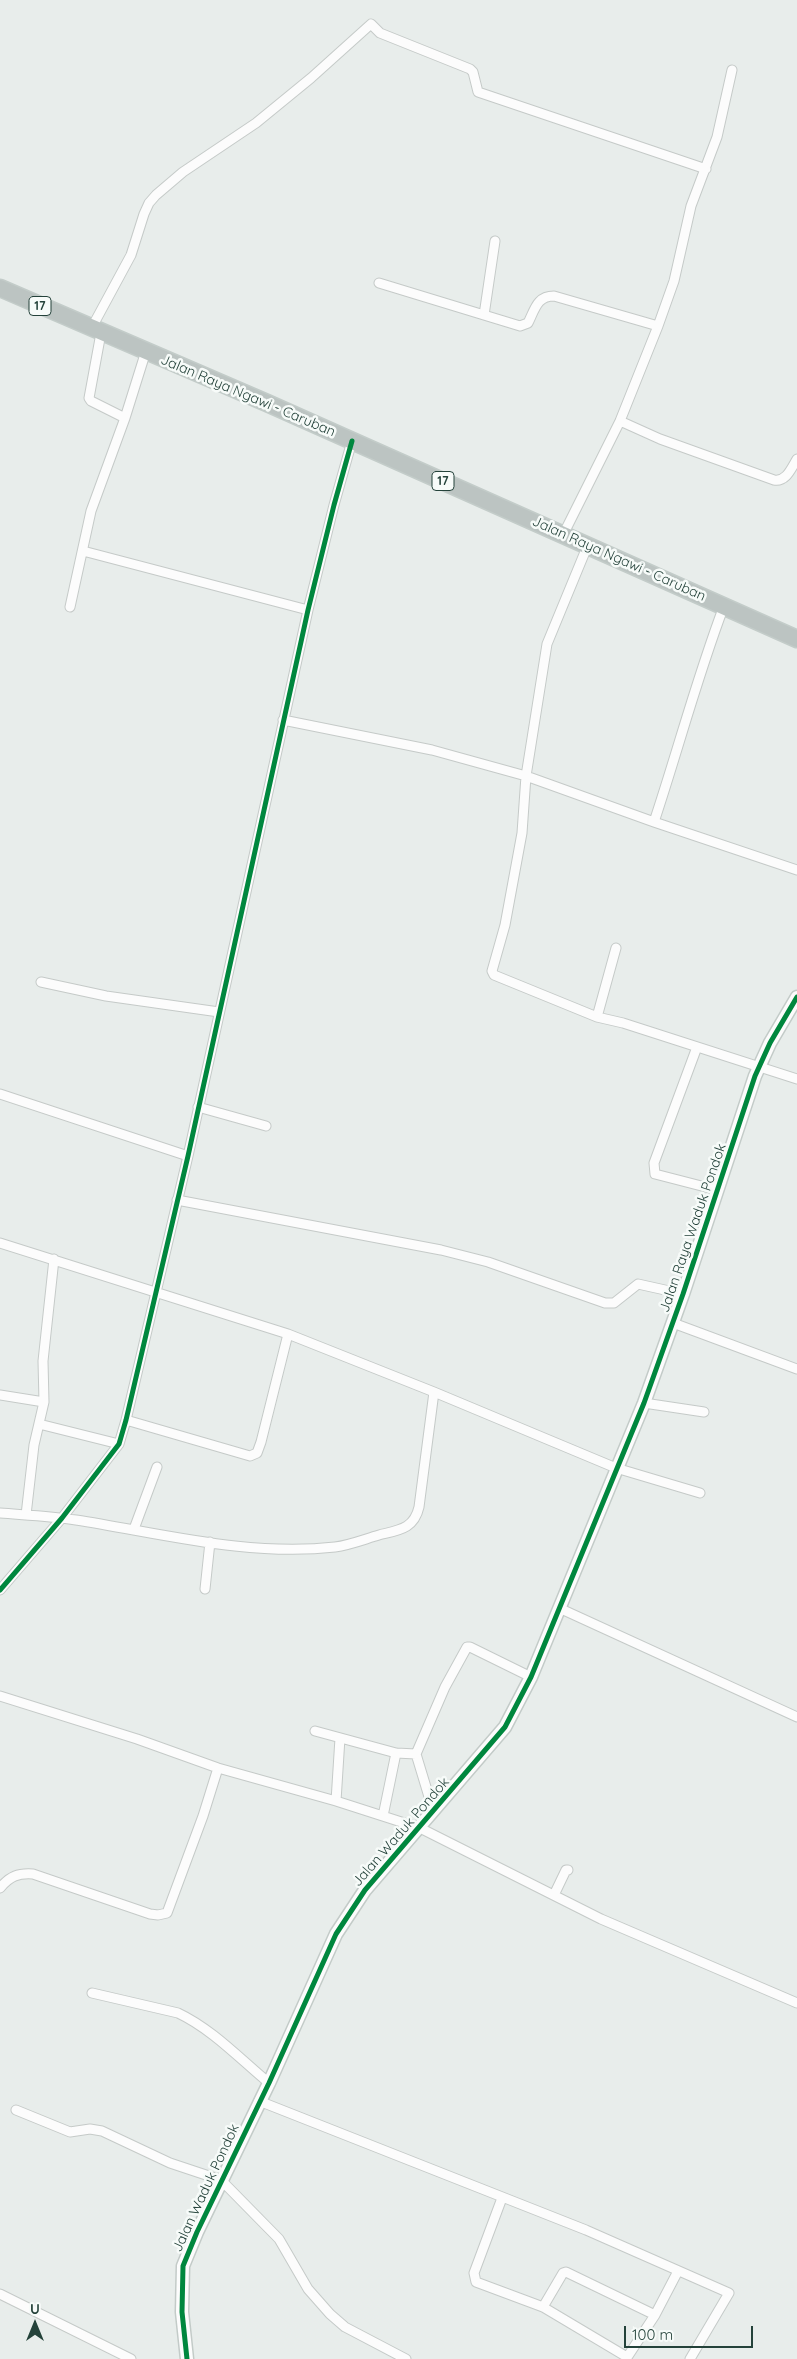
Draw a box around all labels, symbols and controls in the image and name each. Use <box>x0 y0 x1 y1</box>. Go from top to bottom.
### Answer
road number: 17 <box>29 296 51 316</box>
street label: Jalan Raya Ngawi - Caruban <box>158 351 338 441</box>
road number: 17 <box>432 472 454 491</box>
street label: Jalan Raya Ngawi - Caruban <box>530 513 708 605</box>
street label: Jalan Raya Waduk Pondok <box>656 1141 730 1315</box>
street label: Jalan Waduk Pondok <box>349 1774 453 1890</box>
street label: Jalan Waduk Pondok <box>169 2121 243 2255</box>
north arrow <box>10 2299 60 2349</box>
text: U <box>30 2300 40 2318</box>
scale bar <box>627 2316 756 2348</box>
text: 100 m <box>632 2325 673 2344</box>

